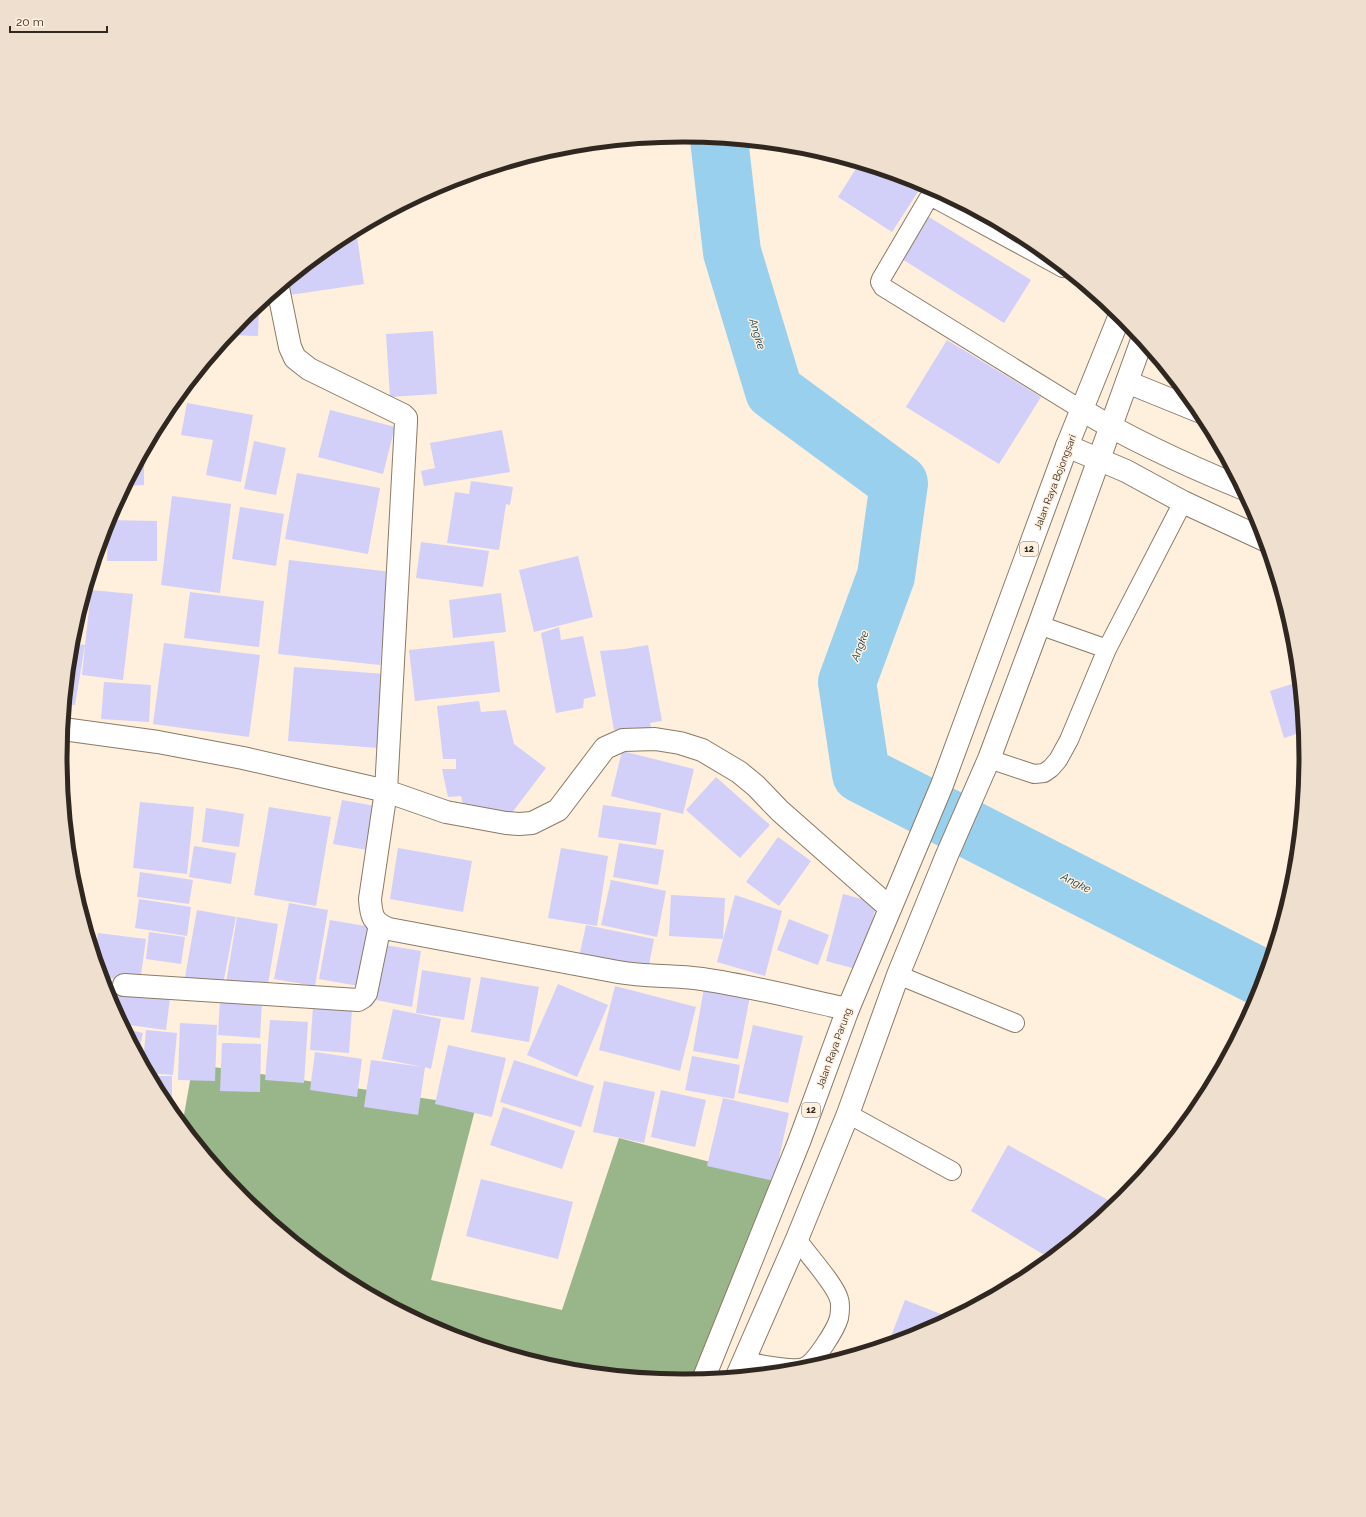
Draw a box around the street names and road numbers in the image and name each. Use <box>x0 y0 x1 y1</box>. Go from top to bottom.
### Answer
street label: Jalan Raya Bojongsari <box>1032 433 1078 531</box>
road number: 12 <box>1020 542 1038 556</box>
street label: Jalan Raya Parung <box>814 1006 854 1090</box>
road number: 12 <box>802 1103 820 1117</box>

